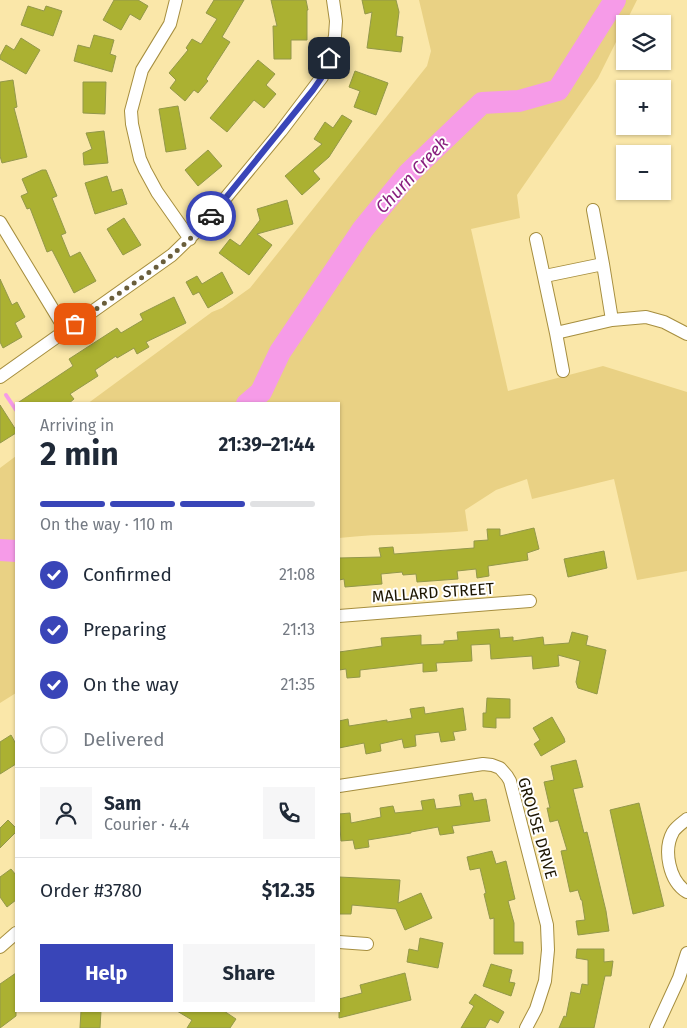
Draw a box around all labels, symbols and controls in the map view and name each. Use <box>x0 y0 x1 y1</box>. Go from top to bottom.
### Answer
map controls <box>616 15 671 200</box>
button: layers <box>616 15 671 70</box>
pin <box>308 37 350 79</box>
icon: home <box>315 44 343 72</box>
button: + <box>616 80 671 135</box>
water label: Churn Creek <box>371 132 453 218</box>
button: − <box>616 145 671 200</box>
courier <box>186 191 236 241</box>
icon: car <box>197 202 225 230</box>
pin <box>54 303 96 345</box>
icon: bag <box>61 310 89 338</box>
text: Arriving in <box>40 416 114 435</box>
text: 21:39–21:44 <box>218 433 315 456</box>
text: 2 min <box>40 435 119 473</box>
text: On the way · 110 m <box>40 515 173 534</box>
icon: check <box>40 561 68 589</box>
text: Confirmed <box>83 563 172 586</box>
text: 21:08 <box>279 565 315 584</box>
street label: MALLARD STREET <box>371 579 496 606</box>
icon: check <box>40 616 68 644</box>
text: Preparing <box>83 618 166 641</box>
text: 21:13 <box>282 620 315 639</box>
icon: check <box>40 671 68 699</box>
text: On the way <box>83 673 179 696</box>
text: 21:35 <box>281 675 315 694</box>
text: Delivered <box>83 728 165 751</box>
street label: GROUSE DRIVE <box>514 775 561 881</box>
button: person <box>40 787 92 839</box>
button: phone <box>263 787 315 839</box>
text: Sam <box>104 792 141 815</box>
text: Courier · 4.4 <box>104 815 190 834</box>
text: Order #3780 <box>40 879 142 902</box>
text: $12.35 <box>262 879 315 902</box>
button: Help <box>40 944 173 1002</box>
button: Share <box>183 944 315 1002</box>

